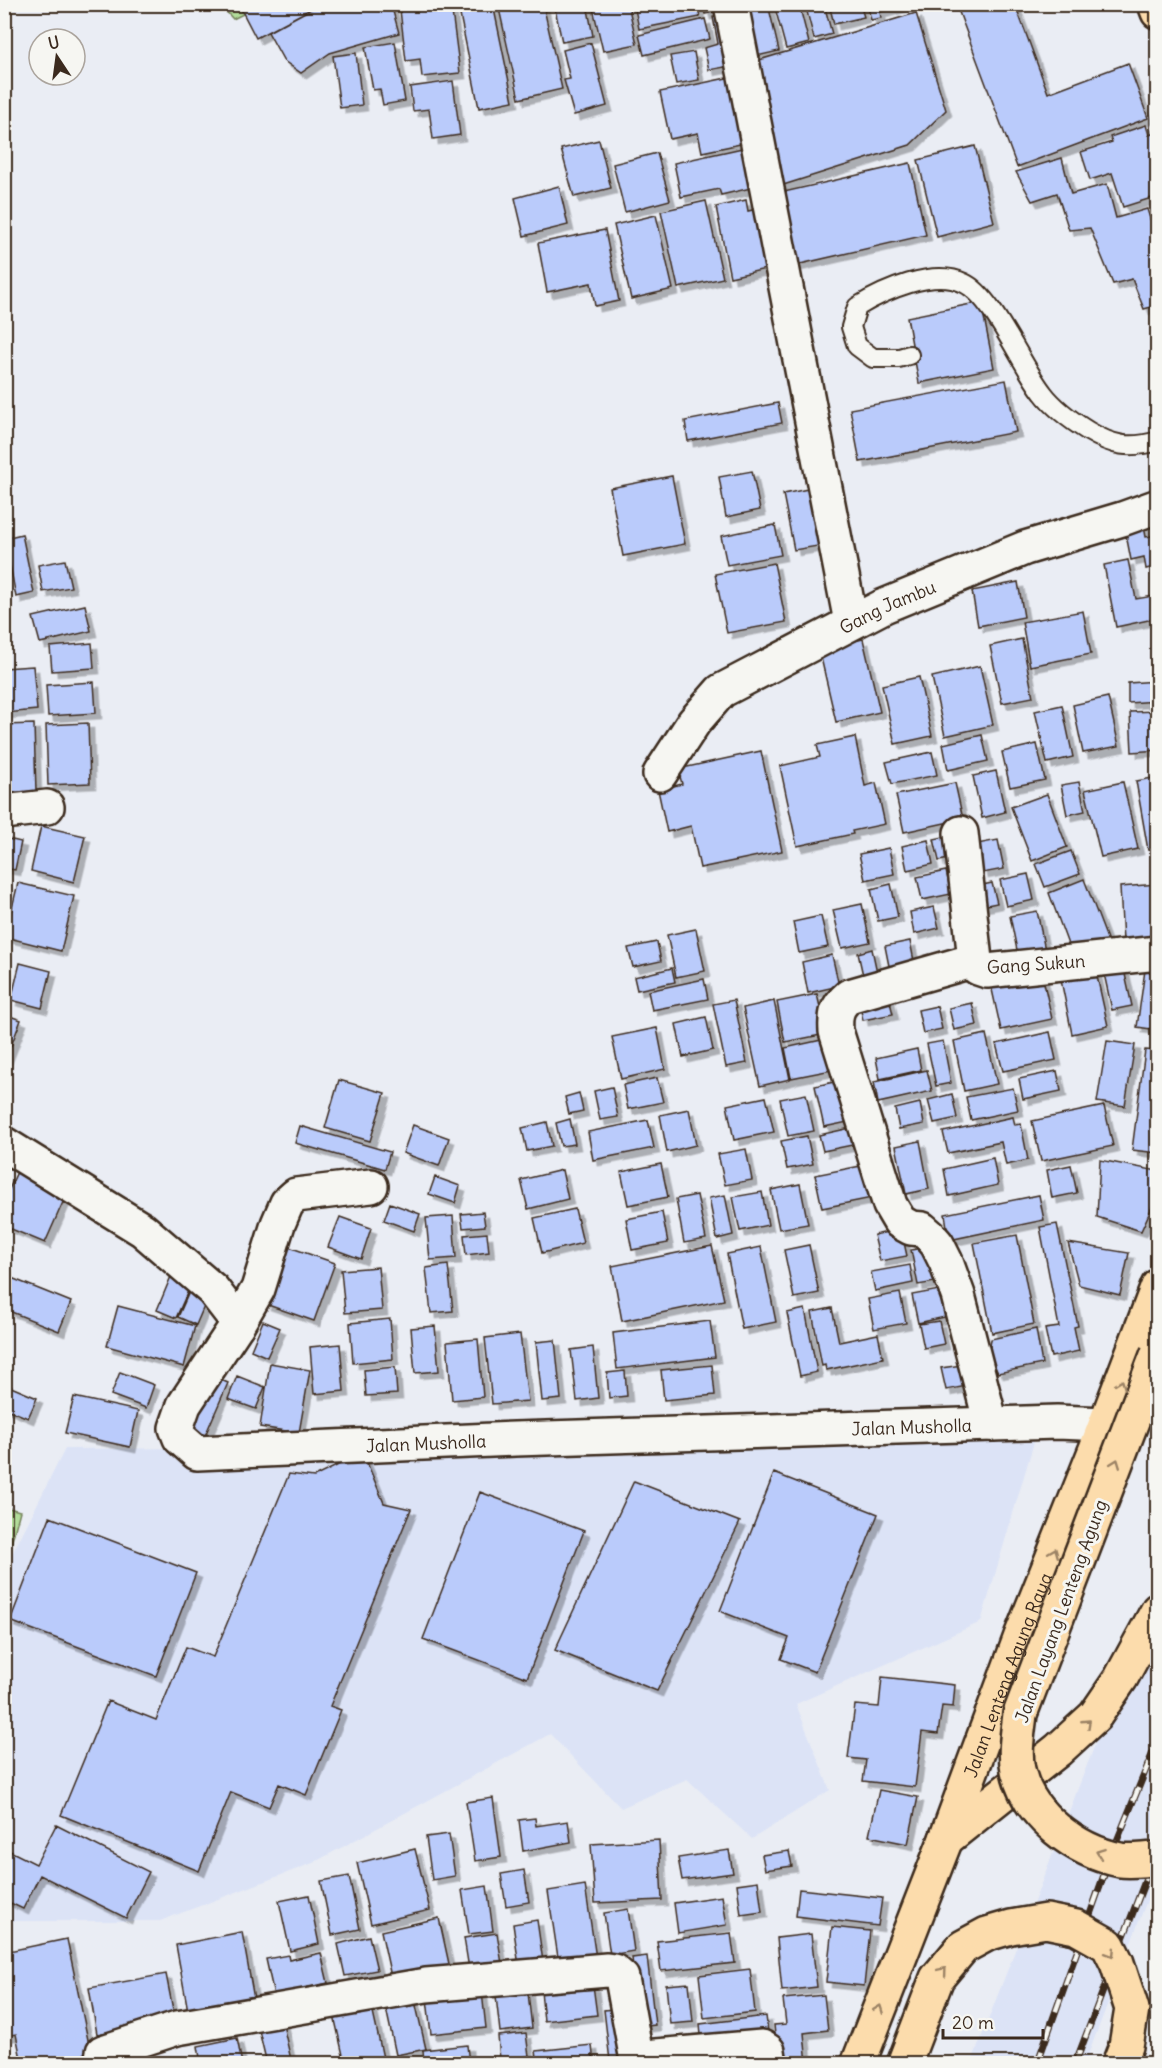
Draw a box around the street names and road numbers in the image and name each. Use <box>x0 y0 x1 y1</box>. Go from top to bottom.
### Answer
street label: Gang Jambu <box>835 575 939 639</box>
street label: Gang Sukun <box>986 949 1086 979</box>
street label: Jalan Musholla <box>851 1413 972 1440</box>
street label: Jalan Musholla <box>365 1429 487 1457</box>
street label: Jalan Layang Lenteng Agung <box>1010 1496 1112 1726</box>
street label: Jalan Lenteng Agung Raya <box>958 1569 1057 1780</box>

